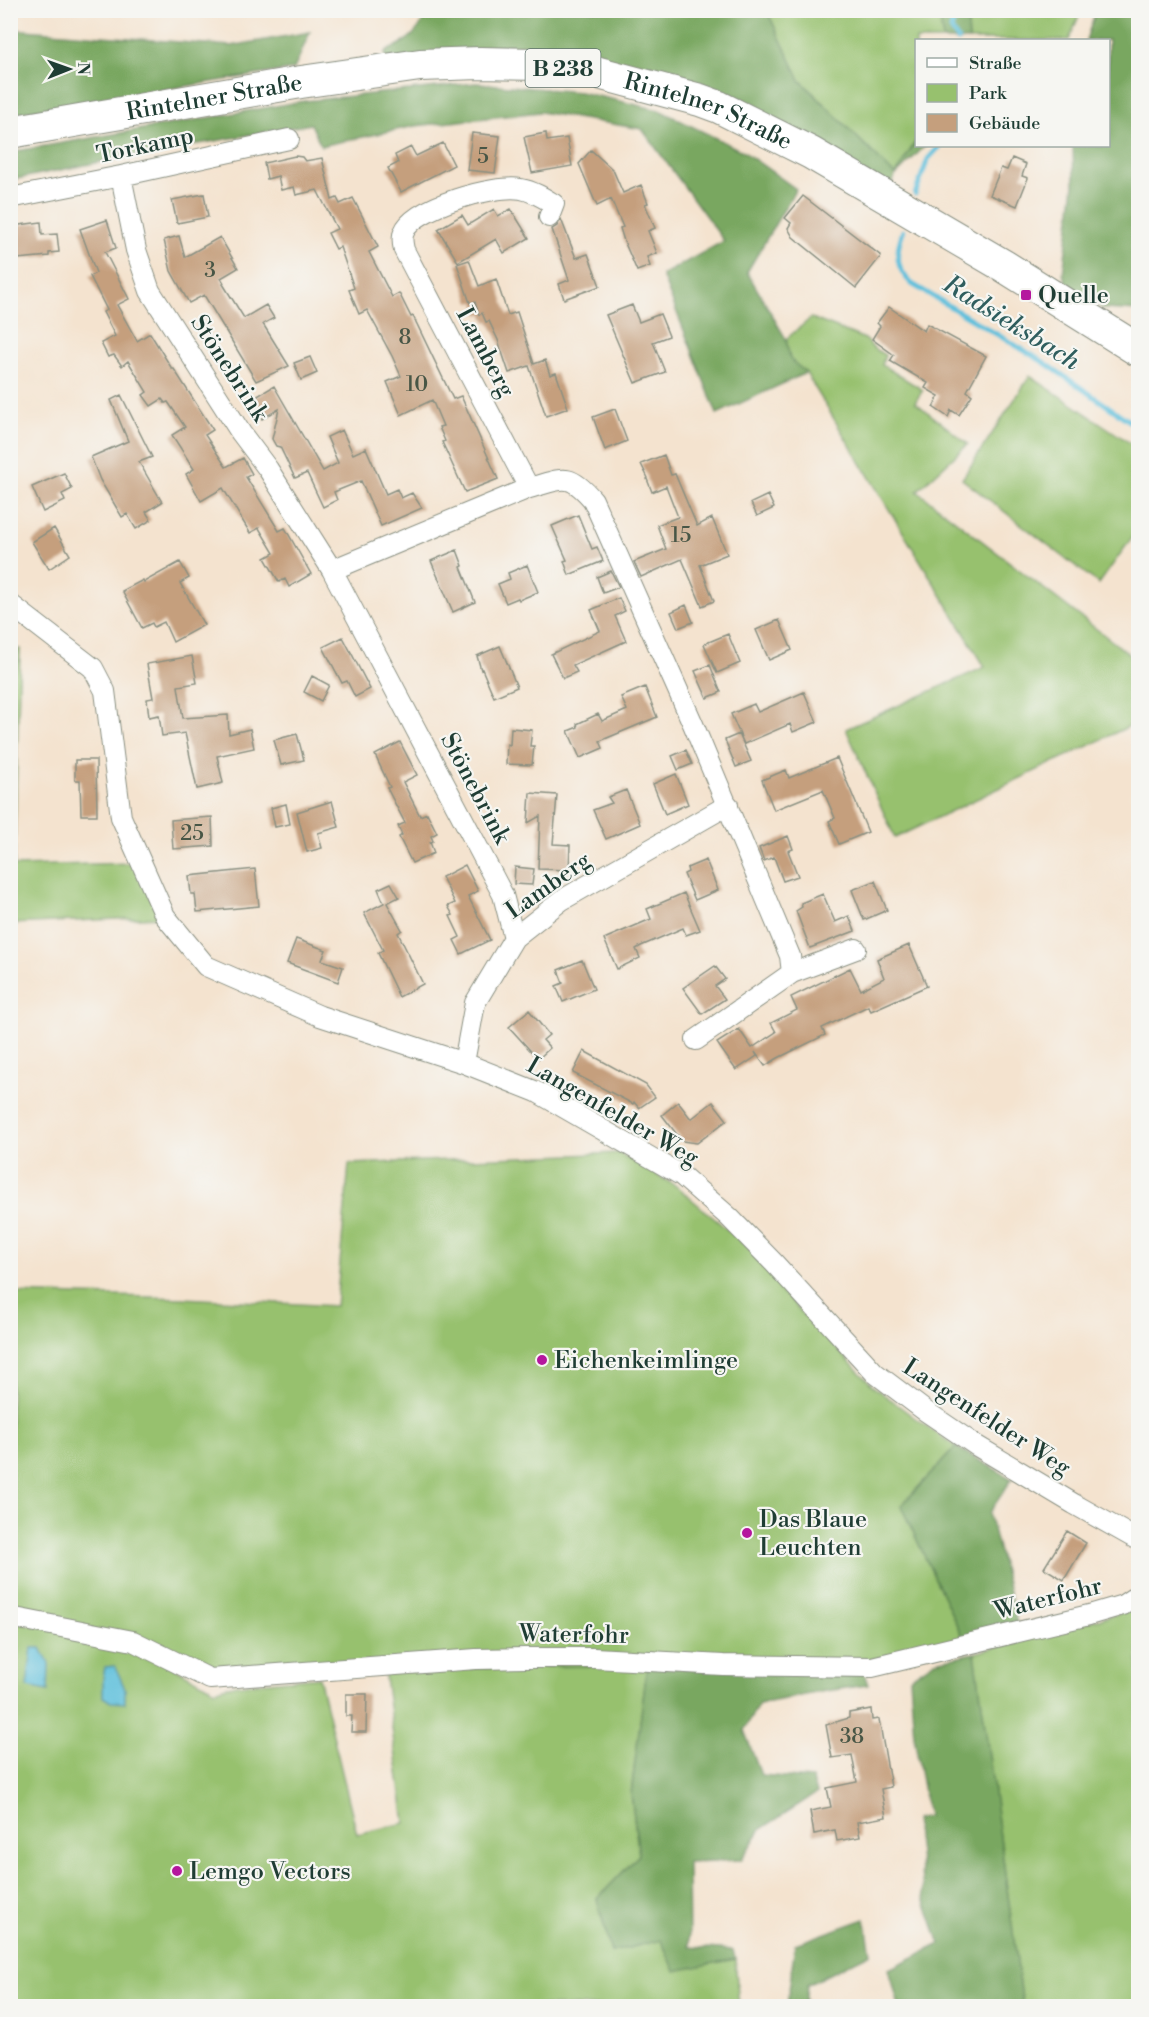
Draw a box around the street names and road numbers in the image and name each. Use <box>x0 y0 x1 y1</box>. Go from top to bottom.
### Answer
road number: B 238 <box>526 49 600 87</box>
street label: Rintelner Straße <box>621 66 797 157</box>
street label: Rintelner Straße <box>124 68 305 128</box>
street label: Torkamp <box>94 121 197 171</box>
street label: Lamberg <box>449 302 522 403</box>
street label: Stönebrink <box>184 310 276 429</box>
street label: Stönebrink <box>433 728 517 850</box>
street label: Lamberg <box>500 845 598 926</box>
street label: Langenfelder Weg <box>521 1050 705 1174</box>
street label: Langenfelder Weg <box>897 1352 1077 1484</box>
street label: Waterfohr <box>990 1571 1105 1627</box>
street label: Waterfohr <box>518 1619 629 1651</box>

